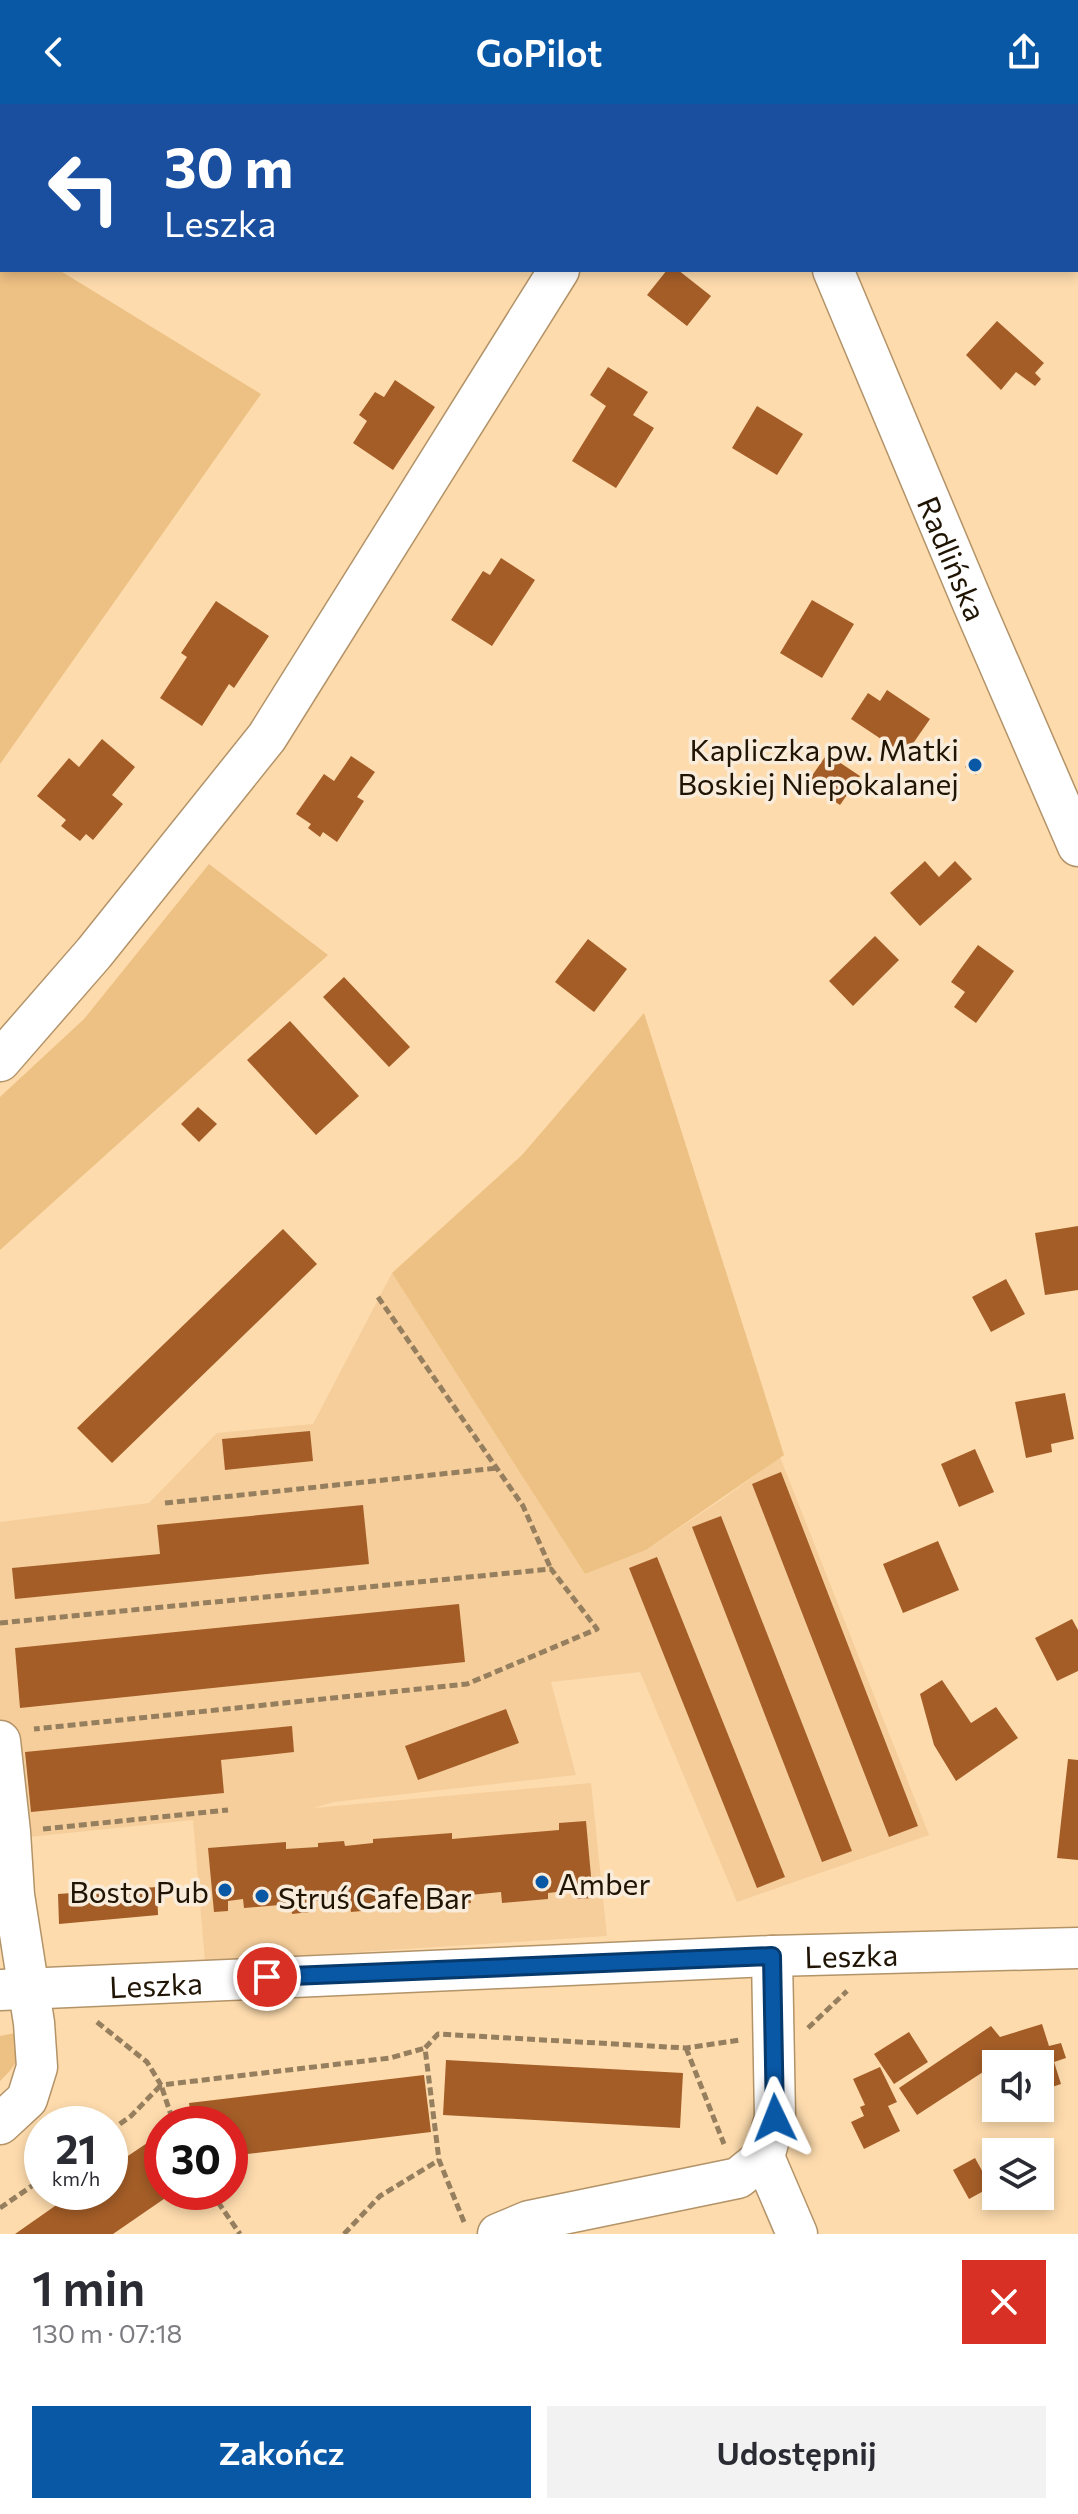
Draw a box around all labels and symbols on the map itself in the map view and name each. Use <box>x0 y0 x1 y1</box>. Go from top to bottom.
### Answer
street label: Radlińska <box>911 490 996 625</box>
place label: Kapliczka pw. Matki Boskiej Niepokalanej <box>677 730 959 801</box>
marker: Kapliczka pw. Matki Boskiej Niepokalanej <box>966 756 984 774</box>
place label: Amber <box>558 1864 650 1901</box>
place label: Bosto Pub <box>69 1872 209 1909</box>
marker: Amber <box>533 1873 551 1891</box>
place label: Struś Cafe Bar <box>278 1878 472 1915</box>
marker: Bosto Pub <box>216 1881 234 1899</box>
marker: Struś Cafe Bar <box>253 1887 271 1905</box>
street label: Leszka <box>804 1934 898 1974</box>
pin <box>233 1943 301 2011</box>
street label: Leszka <box>108 1963 203 2004</box>
position arrow <box>733 2076 817 2160</box>
speed limit sign: 30 <box>144 2106 248 2210</box>

